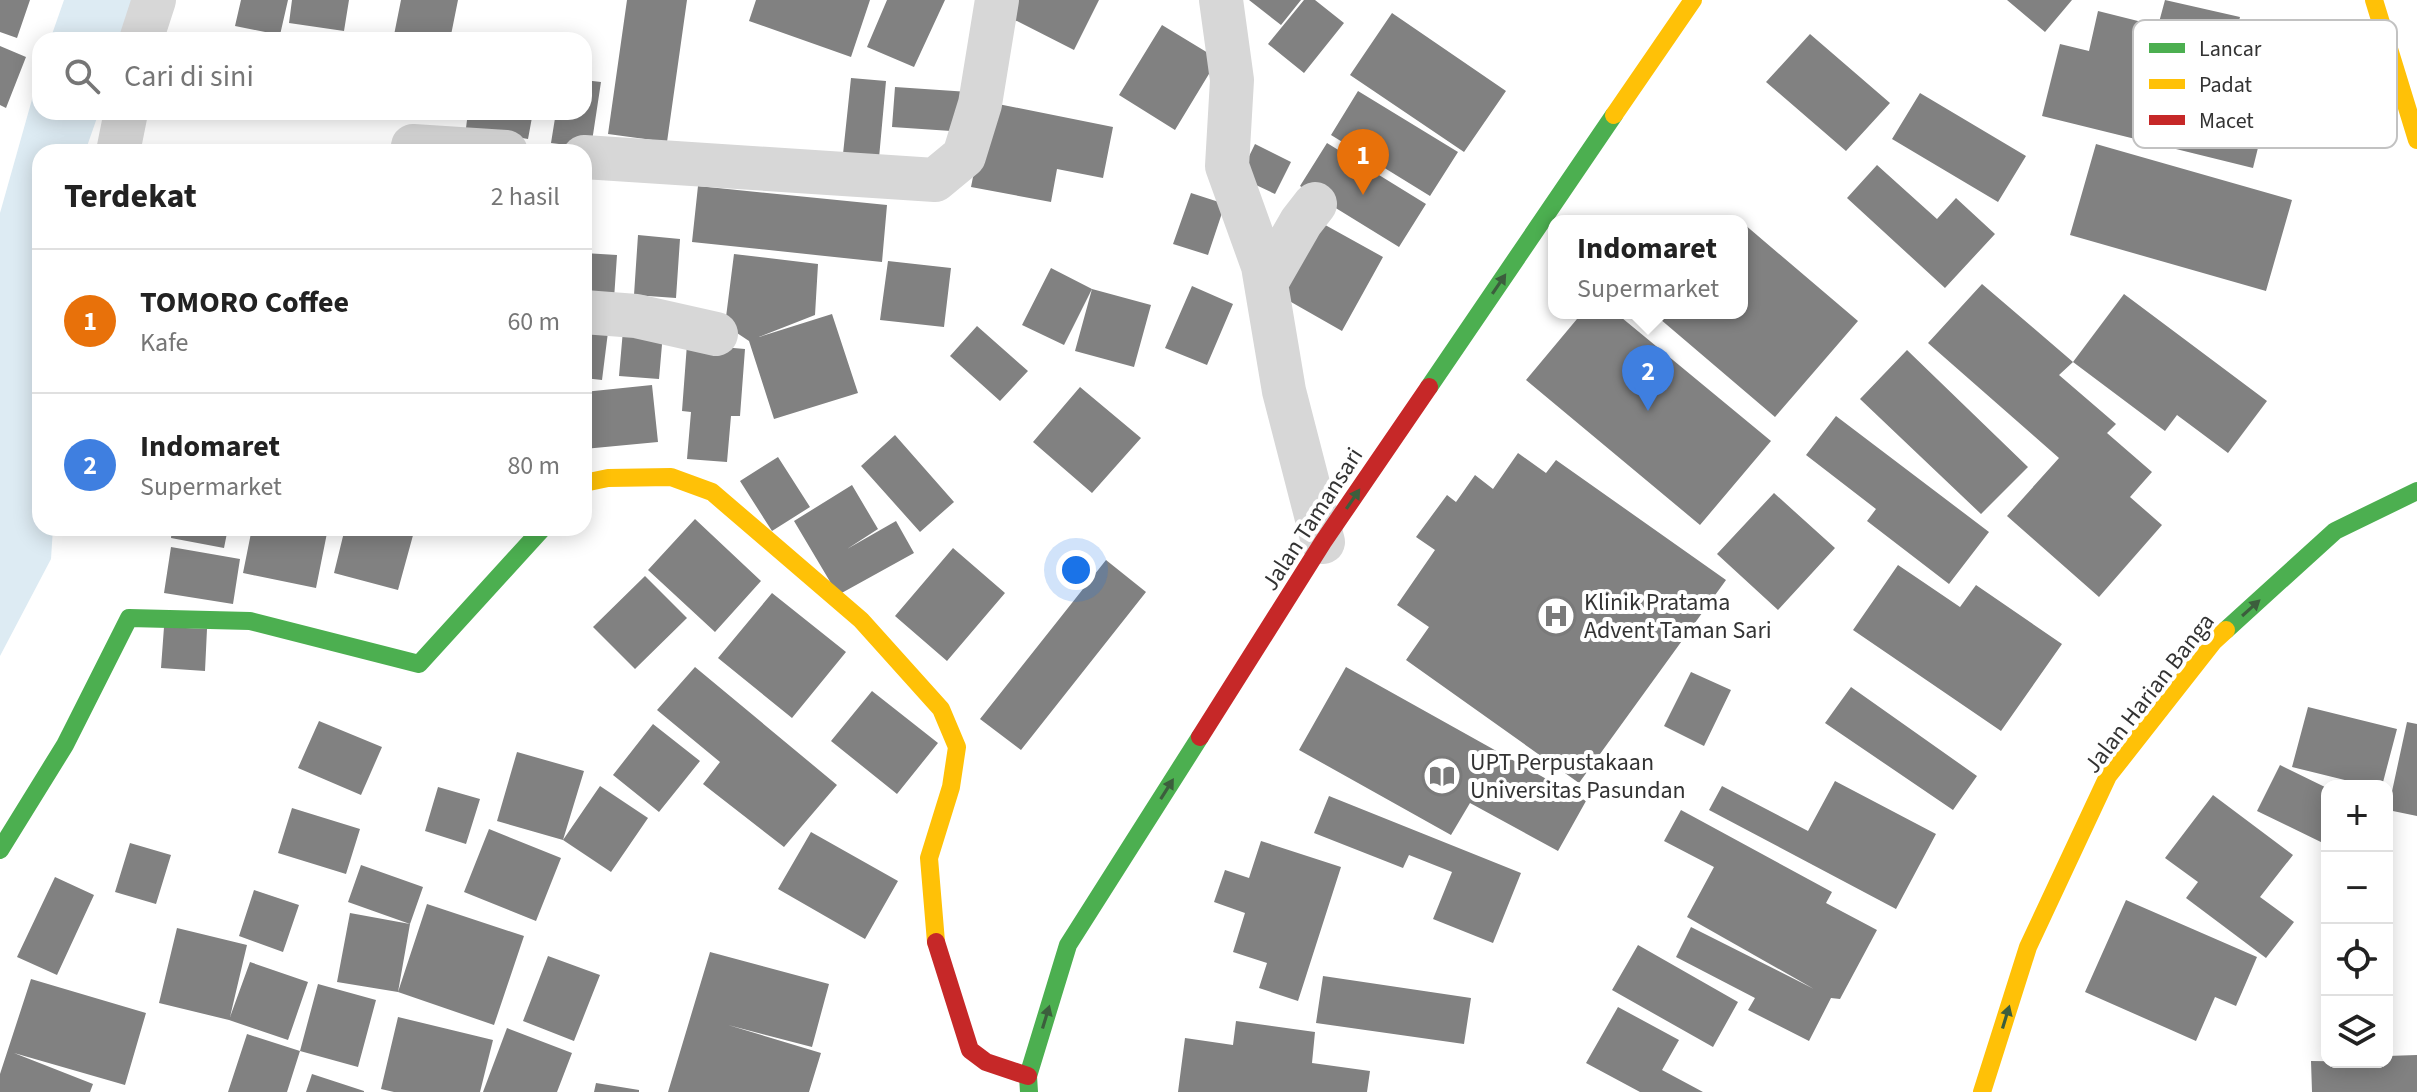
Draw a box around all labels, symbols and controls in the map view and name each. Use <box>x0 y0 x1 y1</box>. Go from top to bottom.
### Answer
legend <box>2133 20 2397 148</box>
search box <box>32 32 592 120</box>
text: Lancar <box>2199 33 2262 65</box>
icon: search <box>60 54 104 98</box>
text: Cari di sini <box>124 55 254 98</box>
text: Padat <box>2199 69 2253 101</box>
text: Macet <box>2199 105 2254 137</box>
pin: 1 <box>1337 129 1389 195</box>
text: Terdekat <box>64 172 197 221</box>
text: 2 hasil <box>491 178 560 215</box>
popup <box>1548 215 1748 319</box>
text: Indomaret <box>1577 227 1717 270</box>
text: Supermarket <box>1577 270 1719 307</box>
one-way arrow <box>1491 274 1506 295</box>
text: TOMORO Coffee <box>140 281 349 324</box>
text: 1 <box>83 303 97 340</box>
text: 60 m <box>507 303 560 340</box>
text: Kafe <box>140 324 188 361</box>
pin: 2 <box>1622 345 1674 411</box>
text: Indomaret <box>140 425 280 468</box>
street label: Jalan Tamansari <box>1253 441 1372 598</box>
text: 2 <box>83 447 97 484</box>
text: 80 m <box>507 447 560 484</box>
text: Supermarket <box>140 468 282 505</box>
one-way arrow <box>1345 489 1360 510</box>
your location <box>1056 550 1096 590</box>
place label: Klinik Pratama Advent Taman Sari <box>1584 585 1772 648</box>
hospital icon: Klinik Pratama Advent Taman Sari <box>1535 595 1577 637</box>
one-way arrow <box>2241 599 2260 617</box>
street label: Jalan Harian Banga <box>2076 606 2223 781</box>
place label: UPT Perpustakaan Universitas Pasundan <box>1470 745 1686 808</box>
library icon: UPT Perpustakaan Universitas Pasundan <box>1421 755 1463 797</box>
one-way arrow <box>1160 778 1174 800</box>
map controls <box>2321 780 2393 1068</box>
button: + <box>2321 780 2393 852</box>
button: − <box>2321 852 2393 924</box>
button: locate <box>2321 924 2393 996</box>
button: layers <box>2321 996 2393 1068</box>
one-way arrow <box>1040 1004 1053 1028</box>
one-way arrow <box>2000 1005 2012 1029</box>

